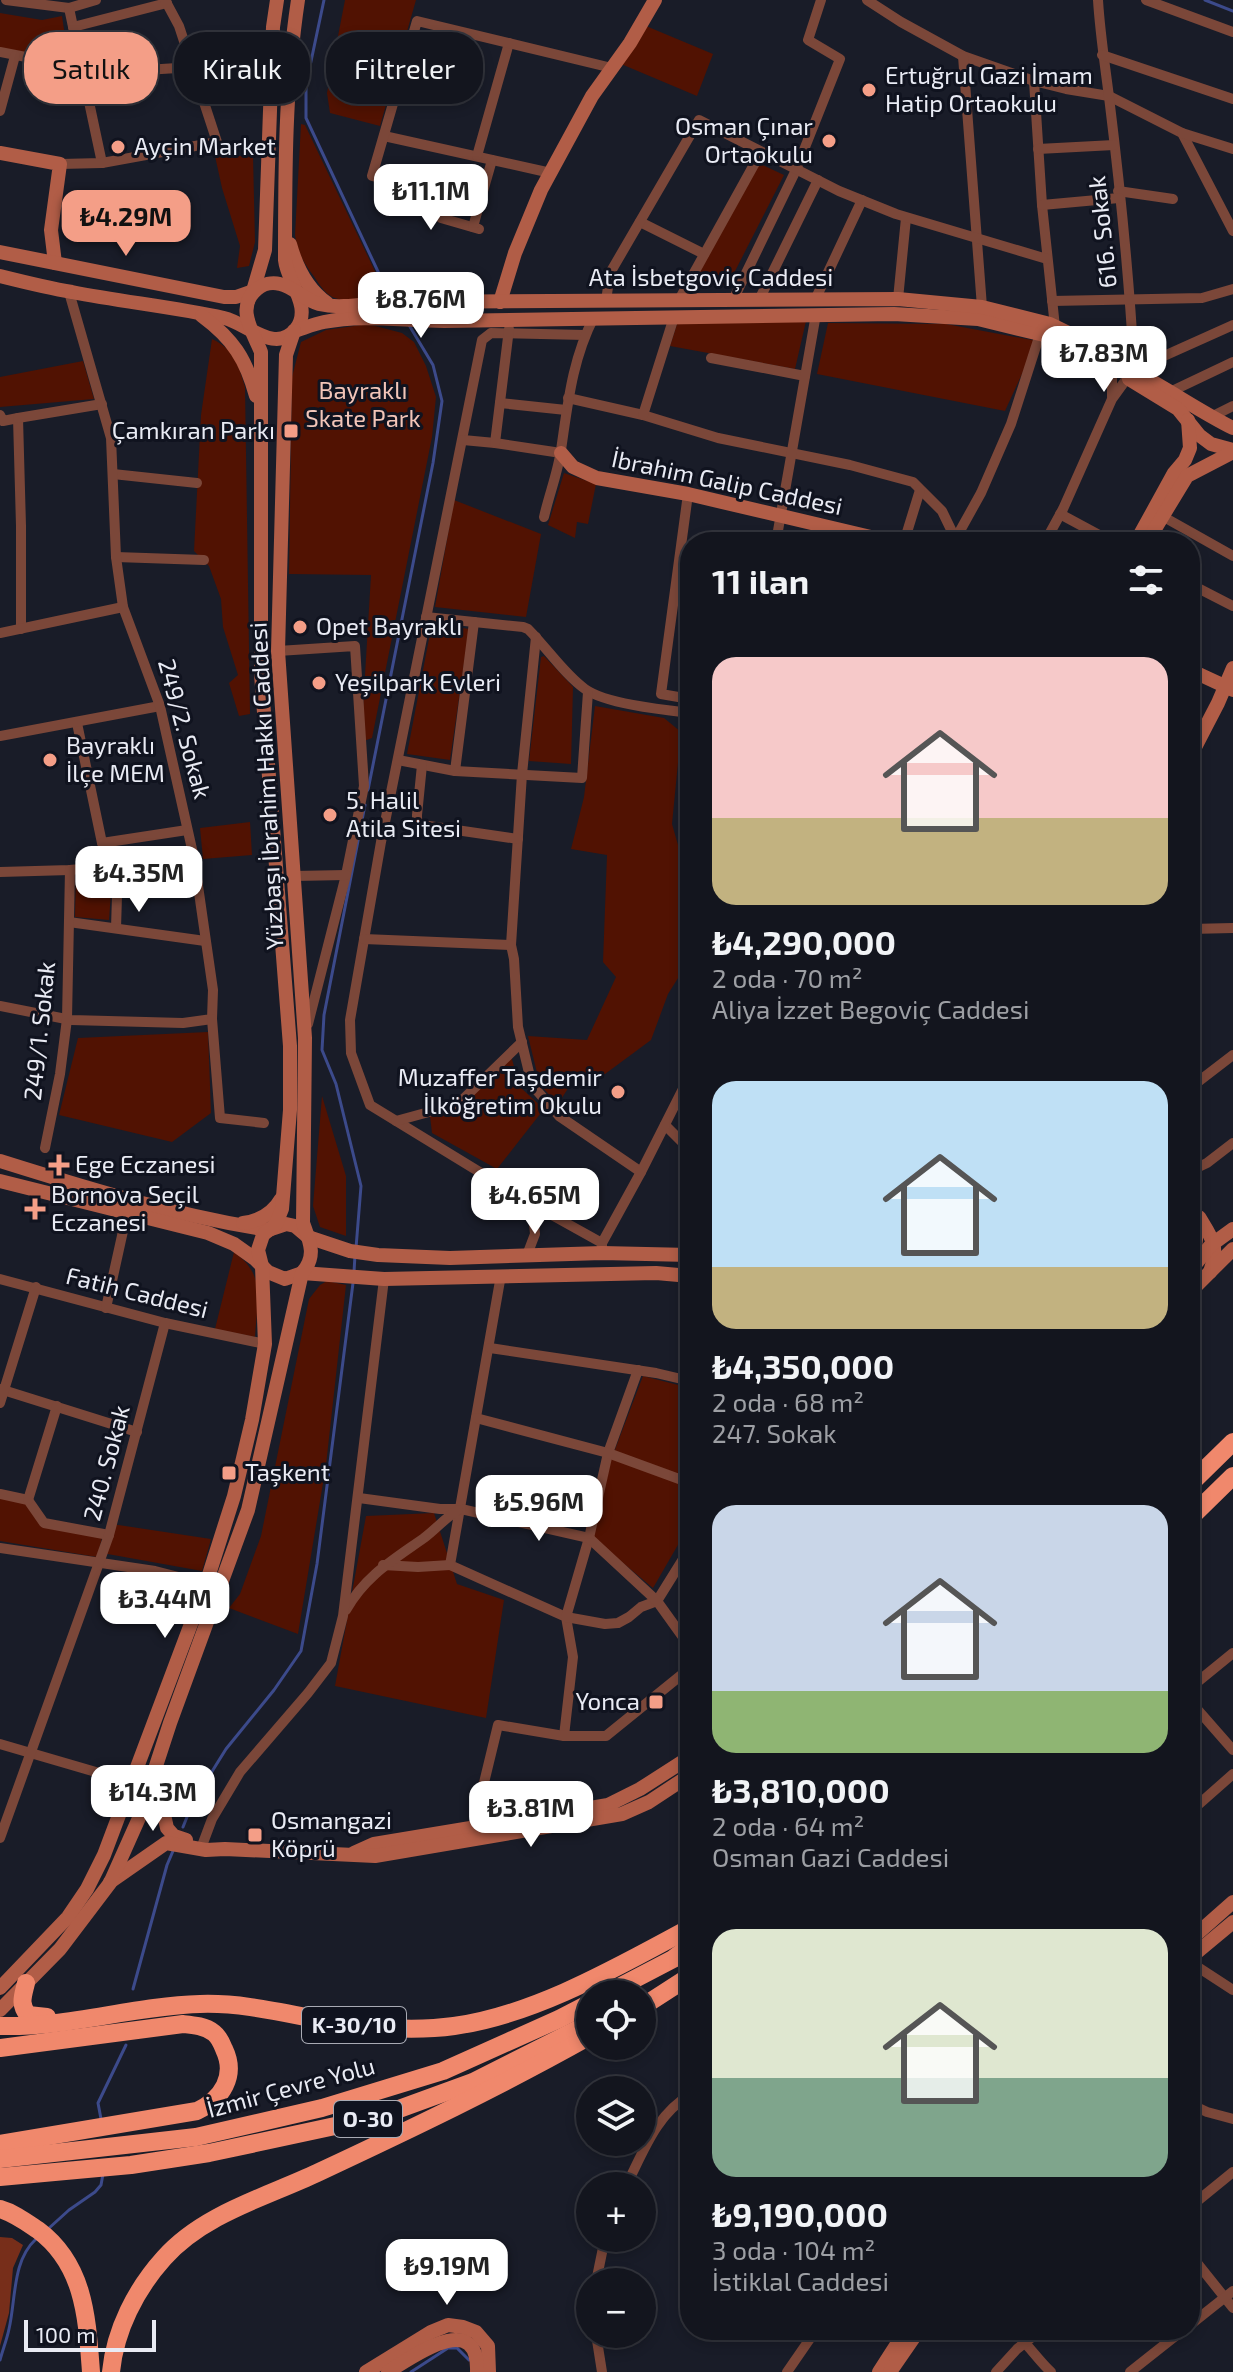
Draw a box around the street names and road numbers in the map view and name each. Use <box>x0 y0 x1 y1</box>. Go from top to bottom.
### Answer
street label: 616. Sokak <box>1081 175 1122 290</box>
street label: Ata İsbetgoviç Caddesi <box>589 262 833 292</box>
street label: İbrahim Galip Caddesi <box>609 443 845 520</box>
street label: Yüzbaşı İbrahim Hakkı Caddesi <box>242 621 290 951</box>
street label: 249/2. Sokak <box>153 656 218 802</box>
street label: 249/1. Sokak <box>17 960 60 1102</box>
street label: Fatih Caddesi <box>63 1260 211 1323</box>
street label: 240. Sokak <box>76 1402 135 1523</box>
road number: K-30/10 <box>302 2007 406 2043</box>
street label: İzmir Çevre Yolu <box>203 2050 378 2124</box>
road number: O-30 <box>334 2101 402 2137</box>

